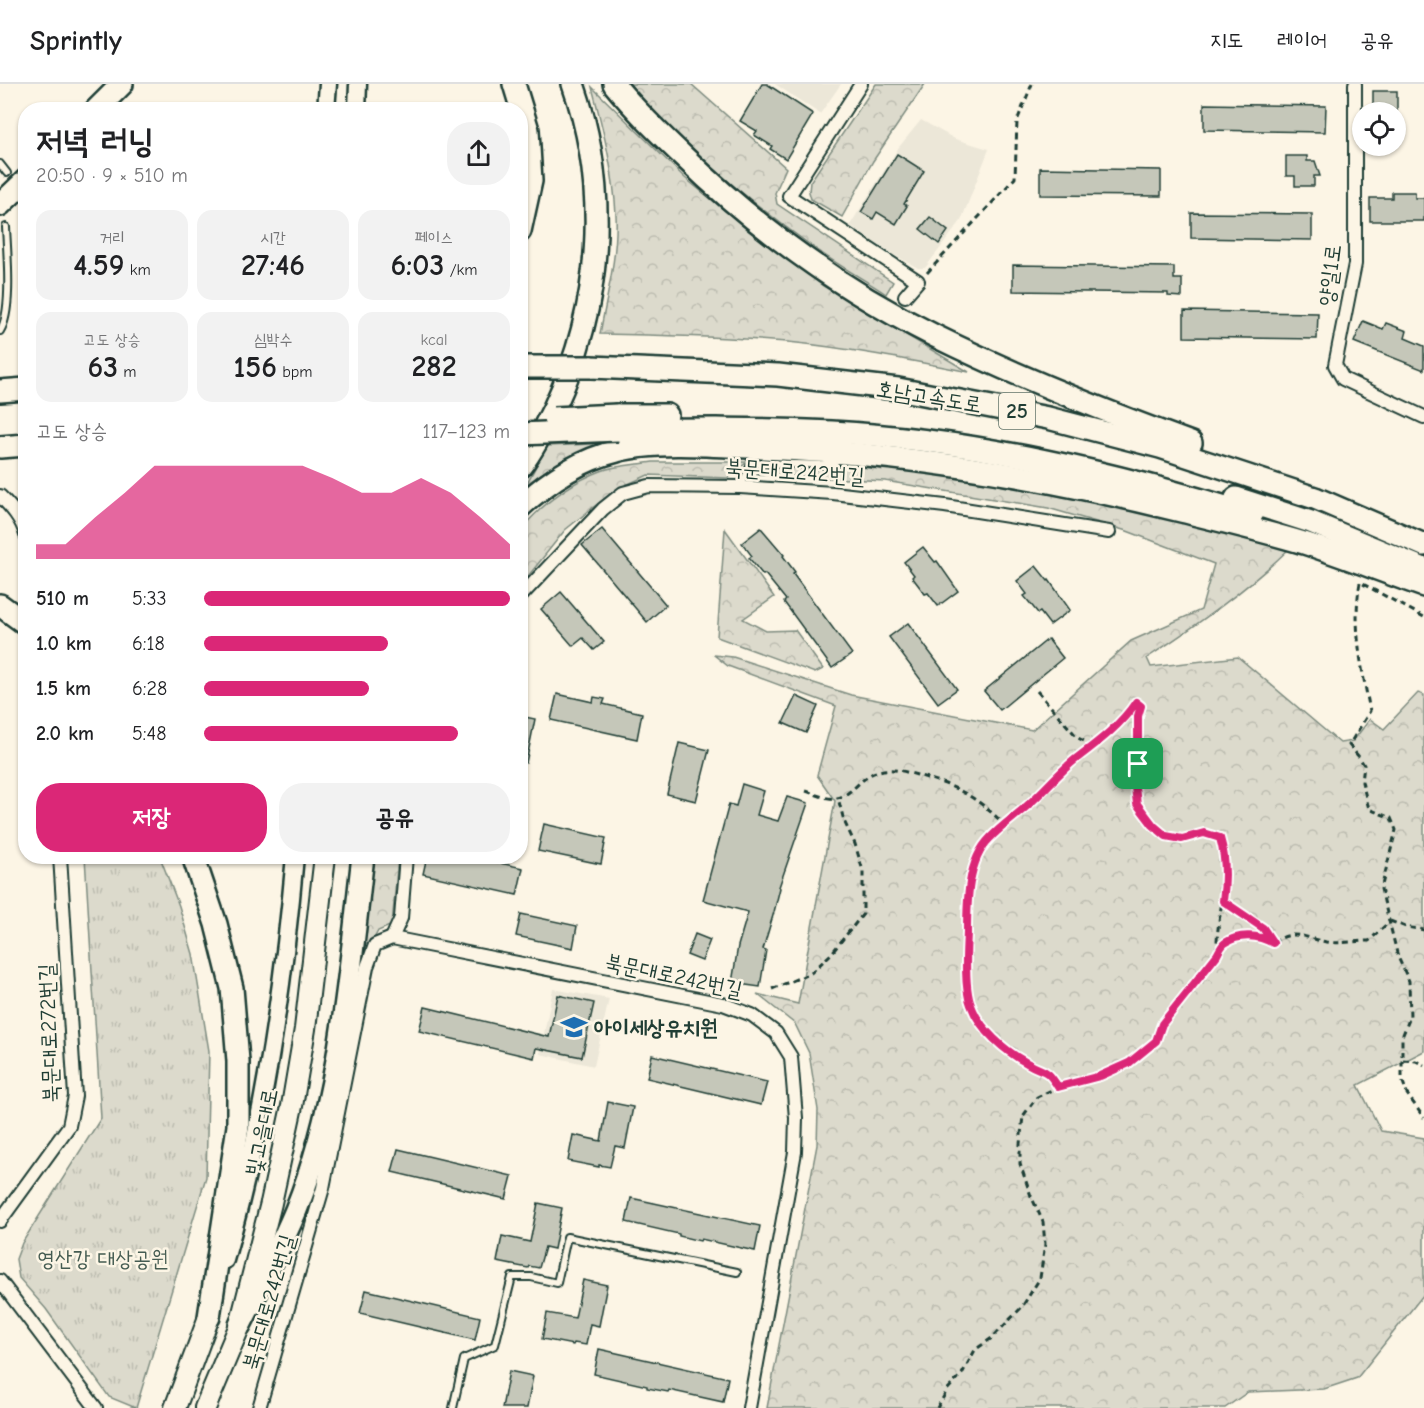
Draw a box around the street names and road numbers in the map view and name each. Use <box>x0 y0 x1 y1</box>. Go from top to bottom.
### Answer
street label: 양일1로 <box>1313 243 1347 307</box>
street label: 호남고속도로 <box>874 376 983 418</box>
road number: 25 <box>999 393 1035 429</box>
street label: 북문대로242번길 <box>724 454 866 490</box>
street label: 북문대로242번길 <box>603 949 745 1003</box>
street label: 북문대로272번길 <box>34 962 64 1103</box>
street label: 빛고을대로 <box>241 1086 283 1178</box>
street label: 북문대로242번길 <box>237 1231 301 1373</box>

